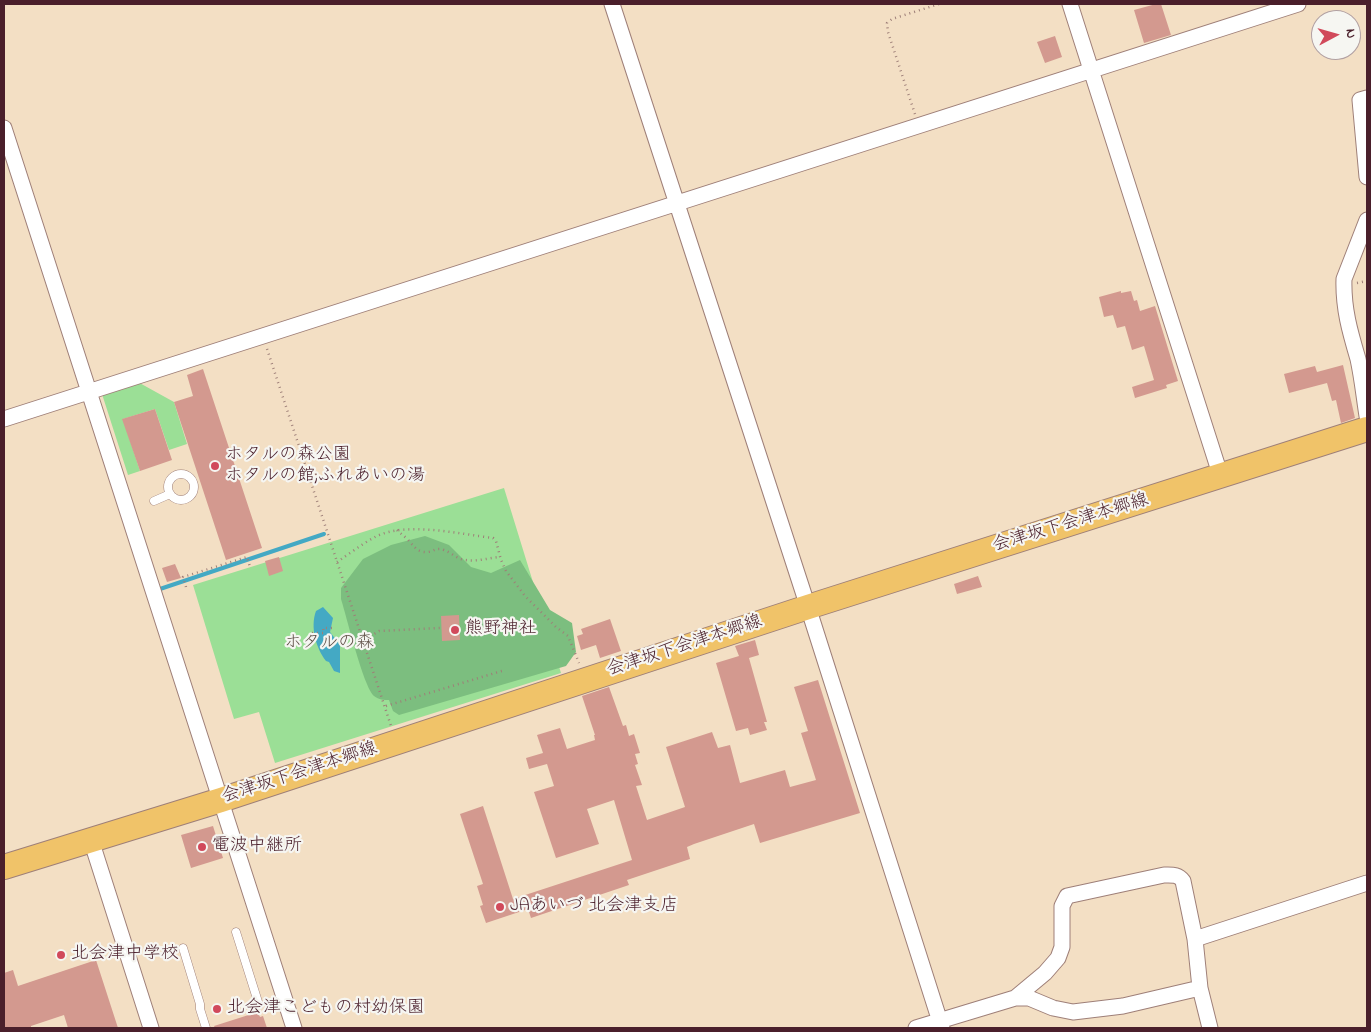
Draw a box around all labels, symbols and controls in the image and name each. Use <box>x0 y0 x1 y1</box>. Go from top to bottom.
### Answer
north arrow <box>1311 10 1361 60</box>
text: N <box>1339 28 1361 39</box>
place label: ホタルの森公園 ホタルの館;ふれあいの湯 <box>225 445 425 488</box>
marker: ホタルの森公園 ホタルの館;ふれあいの湯 <box>209 460 221 472</box>
street label: 会津坂下会津本郷線 <box>990 490 1152 558</box>
street label: 会津坂下会津本郷線 <box>605 612 765 682</box>
place label: 熊野神社 <box>465 619 537 641</box>
marker: 熊野神社 <box>449 624 461 636</box>
park label: ホタルの森 <box>284 633 374 655</box>
street label: 会津坂下会津本郷線 <box>220 739 380 809</box>
place label: 電波中継所 <box>212 836 302 858</box>
marker: 電波中継所 <box>196 841 208 853</box>
place label: JAあいづ 北会津支店 <box>510 896 678 918</box>
marker: JAあいづ 北会津支店 <box>494 901 506 913</box>
place label: 北会津中学校 <box>71 944 179 966</box>
marker: 北会津中学校 <box>55 949 67 961</box>
place label: 北会津こどもの村幼保園 <box>227 998 425 1020</box>
marker: 北会津こどもの村幼保園 <box>211 1003 223 1015</box>

